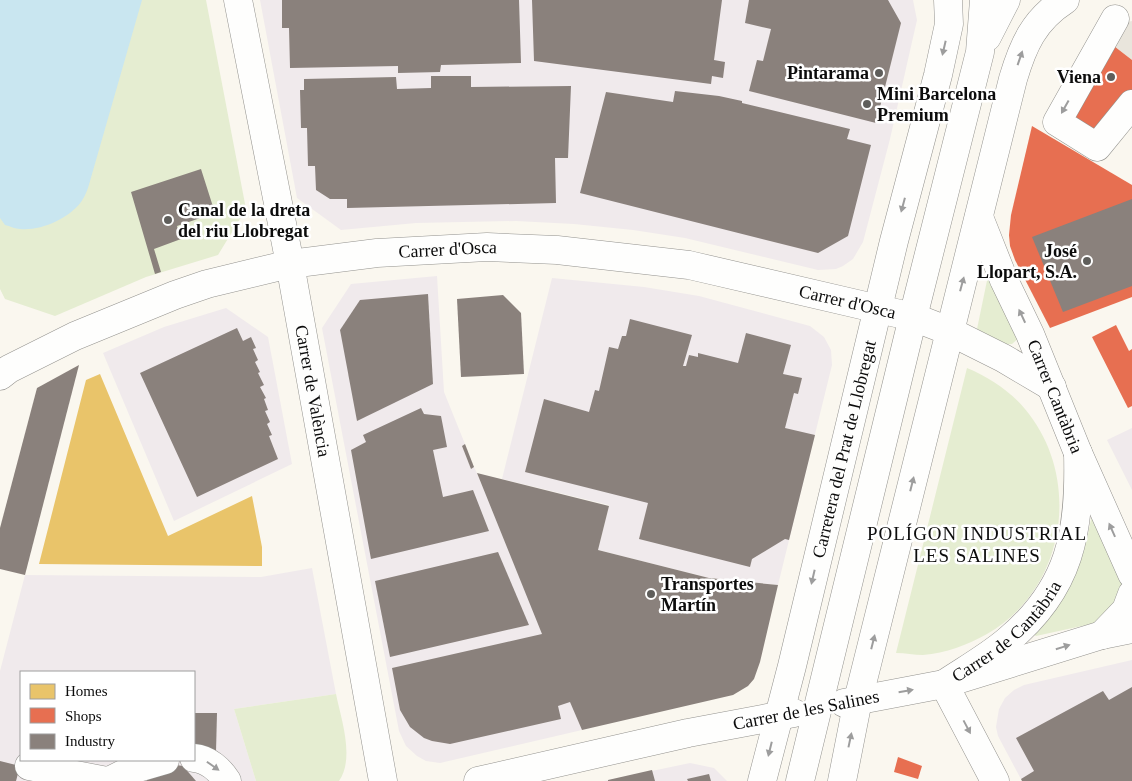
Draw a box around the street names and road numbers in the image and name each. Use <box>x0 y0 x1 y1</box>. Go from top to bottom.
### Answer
street label: Carrer d'Osca <box>398 237 497 262</box>
street label: Carrer d'Osca <box>797 281 898 323</box>
street label: Carrer de València <box>291 323 335 458</box>
street label: Carrer Cantàbria <box>1023 337 1087 456</box>
street label: Carretera del Prat de Llobregat <box>808 338 880 560</box>
street label: Carrer de Cantàbria <box>948 578 1065 686</box>
street label: Carrer de les Salines <box>731 686 881 734</box>

